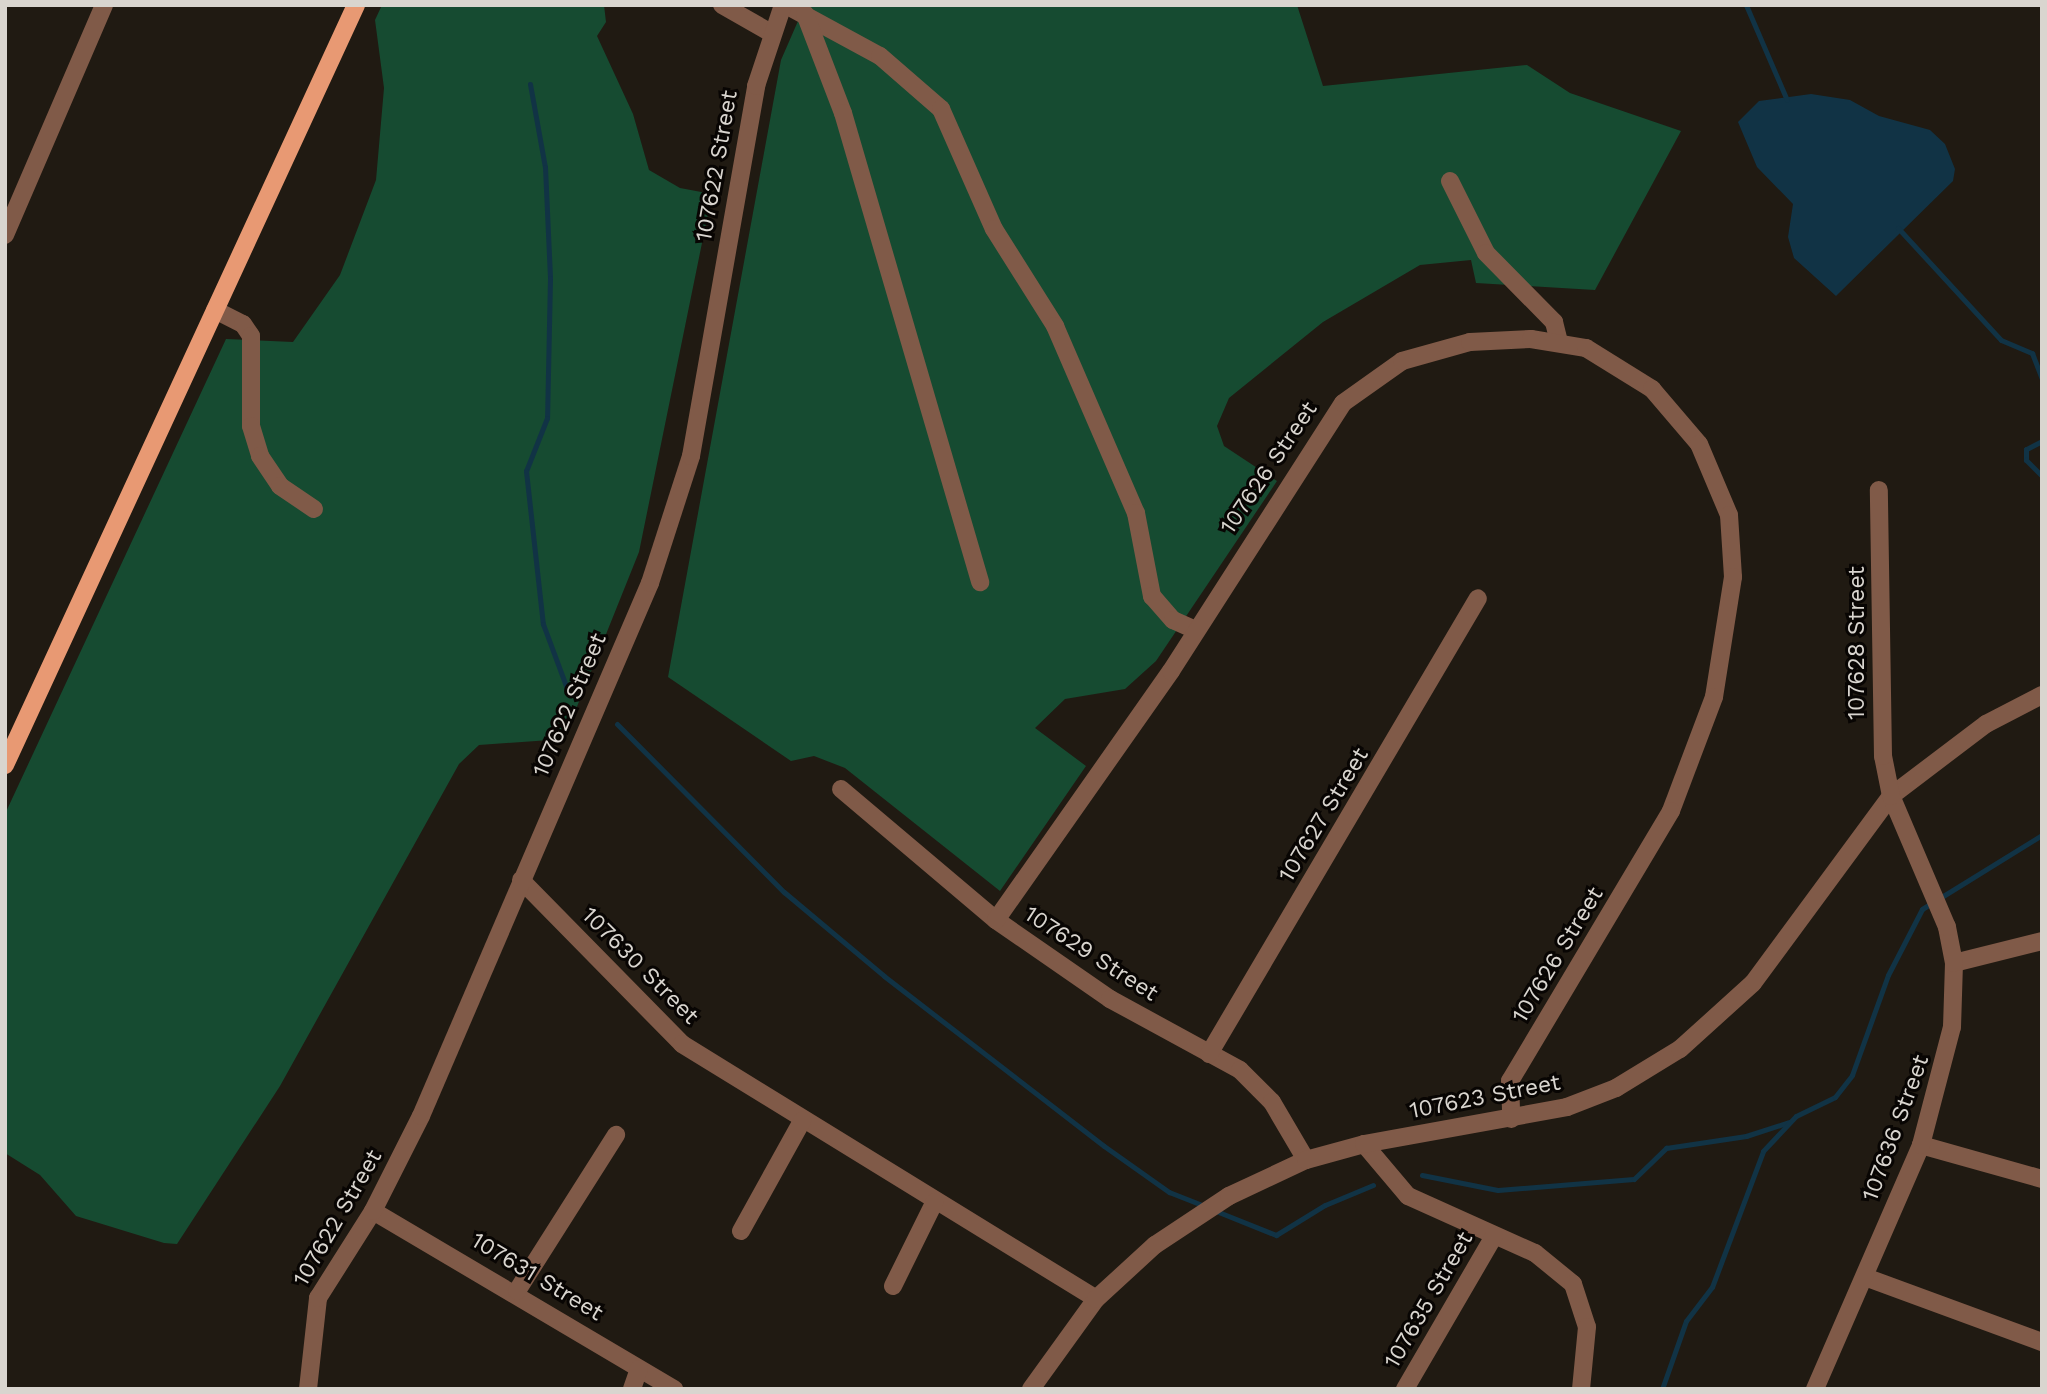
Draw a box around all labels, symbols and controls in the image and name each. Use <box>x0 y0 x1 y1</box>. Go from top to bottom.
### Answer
street label: 107622 Street <box>690 88 744 244</box>
street label: 107626 Street <box>1215 397 1323 539</box>
street label: 107628 Street <box>1843 566 1871 720</box>
street label: 107622 Street <box>527 629 613 781</box>
street label: 107627 Street <box>1273 743 1375 887</box>
street label: 107626 Street <box>1507 882 1609 1028</box>
street label: 107629 Street <box>1019 901 1163 1007</box>
street label: 107630 Street <box>576 902 704 1030</box>
street label: 107636 Street <box>1857 1051 1935 1205</box>
street label: 107623 Street <box>1407 1069 1563 1125</box>
street label: 107622 Street <box>288 1145 388 1291</box>
street label: 107631 Street <box>466 1227 608 1327</box>
street label: 107635 Street <box>1379 1227 1479 1373</box>

